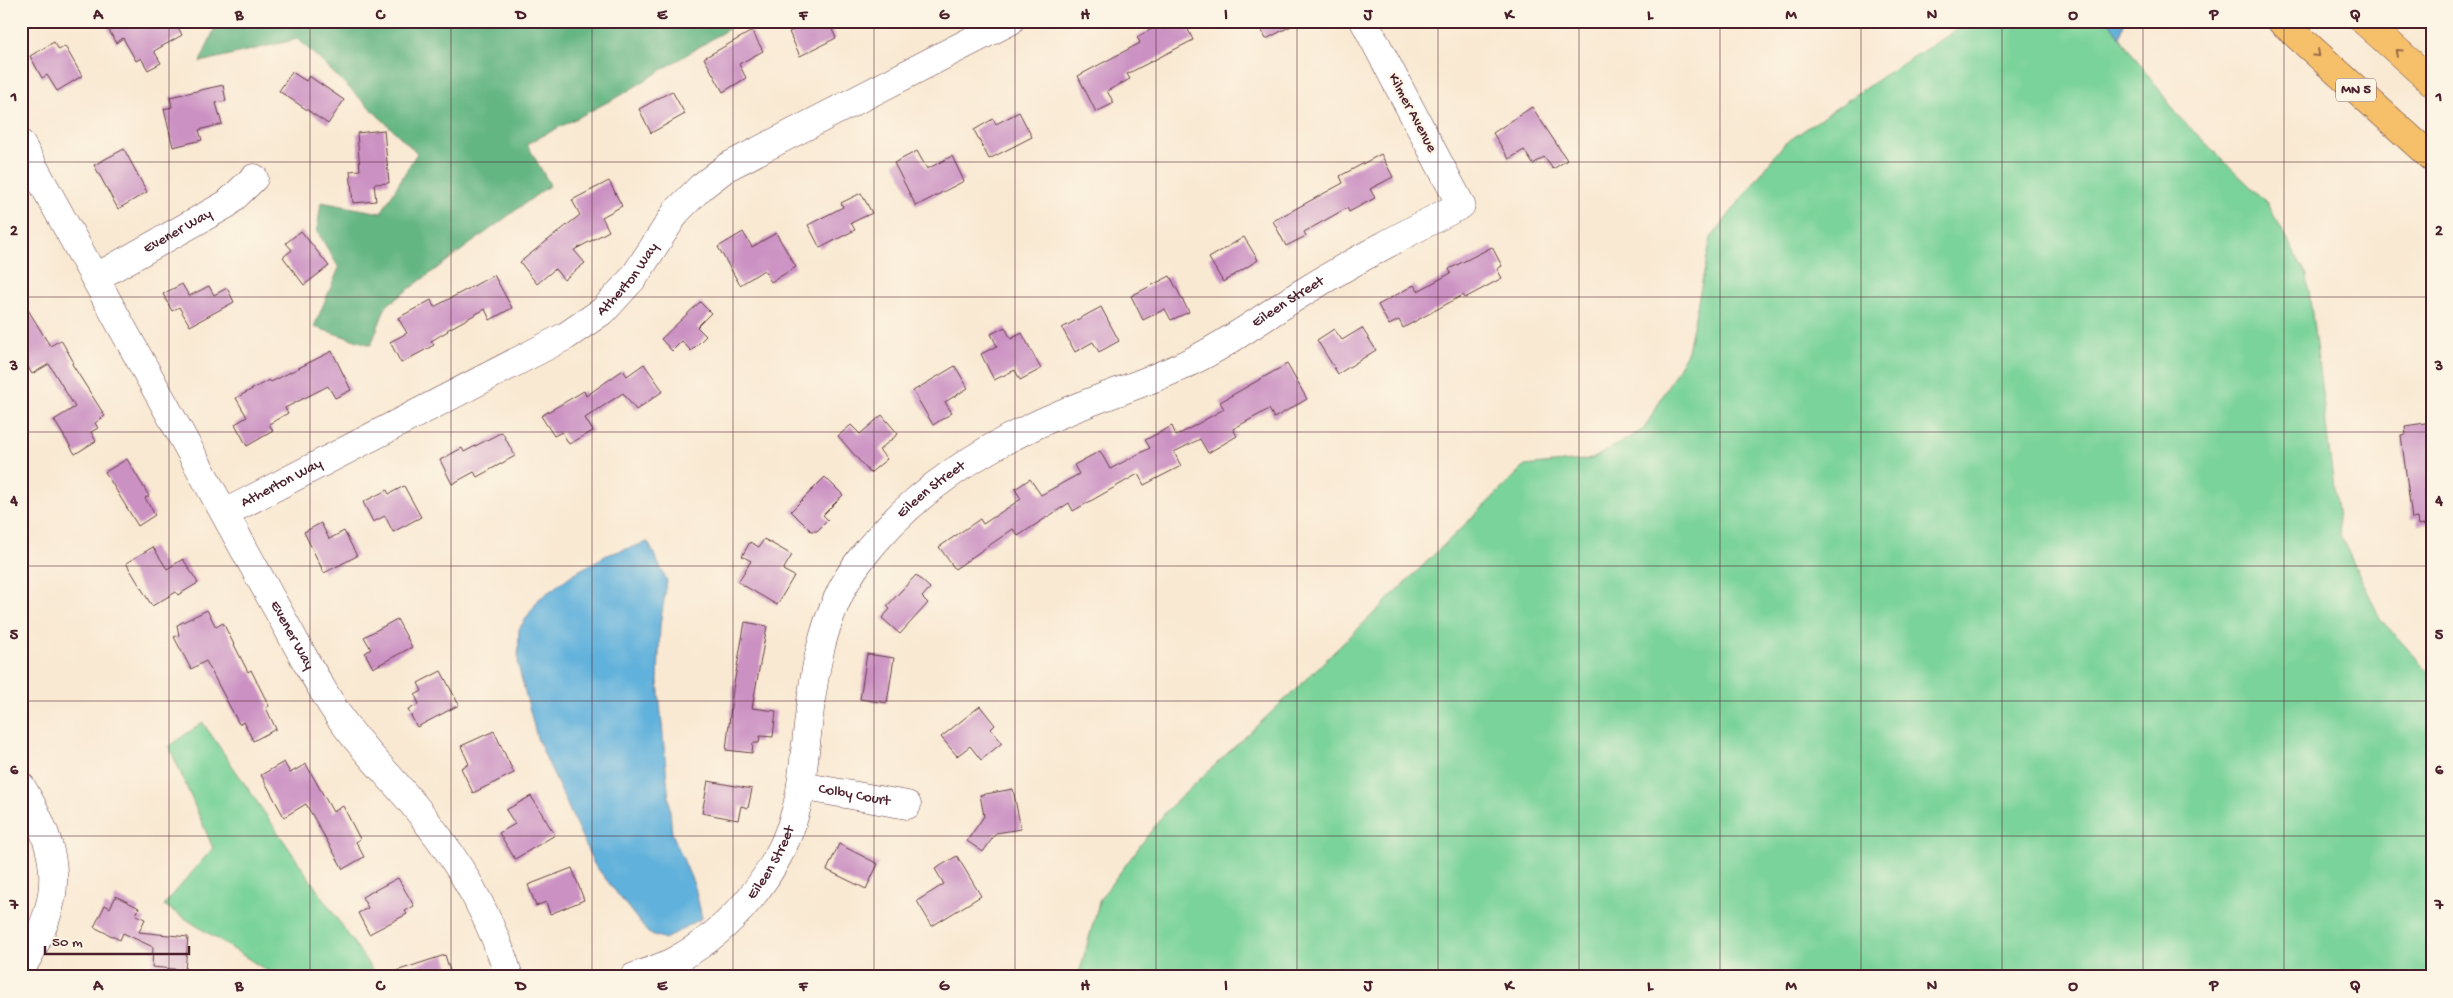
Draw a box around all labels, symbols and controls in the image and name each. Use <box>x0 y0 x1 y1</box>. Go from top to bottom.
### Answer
text: A <box>92 7 104 26</box>
text: B <box>234 7 244 26</box>
text: C <box>375 7 386 26</box>
text: D <box>514 7 527 26</box>
text: E <box>657 7 668 26</box>
text: F <box>798 7 809 26</box>
text: G <box>939 7 950 26</box>
text: H <box>1080 7 1090 26</box>
text: I <box>1224 7 1228 26</box>
text: J <box>1363 7 1374 26</box>
text: K <box>1504 7 1516 26</box>
text: L <box>1647 7 1654 26</box>
text: M <box>1785 7 1797 26</box>
text: N <box>1927 7 1938 26</box>
text: O <box>2068 7 2078 26</box>
text: P <box>2209 7 2220 26</box>
text: Q <box>2350 7 2361 26</box>
one-way arrow <box>2312 48 2321 57</box>
one-way arrow <box>2394 49 2403 58</box>
street label: Kilmer Avenue <box>1384 70 1441 156</box>
road number: MN 5 <box>2336 78 2376 102</box>
text: 1 <box>10 89 17 108</box>
text: 1 <box>2435 89 2442 108</box>
street label: Evener Way <box>140 205 216 258</box>
text: 2 <box>10 223 18 242</box>
text: 2 <box>2435 223 2443 242</box>
street label: Atherton Way <box>594 239 663 321</box>
street label: Eileen Street <box>1249 272 1329 332</box>
text: 3 <box>9 358 18 377</box>
text: 3 <box>2434 358 2443 377</box>
street label: Atherton Way <box>238 455 326 512</box>
street label: Eileen Street <box>893 456 970 522</box>
text: 4 <box>9 493 18 512</box>
text: 4 <box>2434 493 2443 512</box>
street label: Evener Way <box>265 598 318 674</box>
text: 5 <box>10 627 19 646</box>
text: 5 <box>2435 627 2444 646</box>
text: 6 <box>10 762 19 781</box>
text: 6 <box>2435 762 2444 781</box>
street label: Colby Court <box>817 780 893 811</box>
street label: Eileen Street <box>743 822 800 903</box>
text: 7 <box>9 897 19 916</box>
text: 7 <box>2434 897 2444 916</box>
scale bar <box>45 923 189 955</box>
text: 50 m <box>52 934 83 952</box>
text: A <box>92 978 104 997</box>
text: B <box>234 978 244 997</box>
text: C <box>375 978 386 997</box>
text: D <box>514 978 527 997</box>
text: E <box>657 978 668 997</box>
text: F <box>798 978 809 997</box>
text: G <box>939 978 950 997</box>
text: H <box>1080 978 1090 997</box>
text: I <box>1224 978 1228 997</box>
text: J <box>1363 978 1374 997</box>
text: K <box>1504 978 1516 997</box>
text: L <box>1647 978 1654 997</box>
text: M <box>1785 978 1797 997</box>
text: N <box>1927 978 1938 997</box>
text: O <box>2068 978 2078 997</box>
text: P <box>2209 978 2220 997</box>
text: Q <box>2350 978 2361 997</box>

